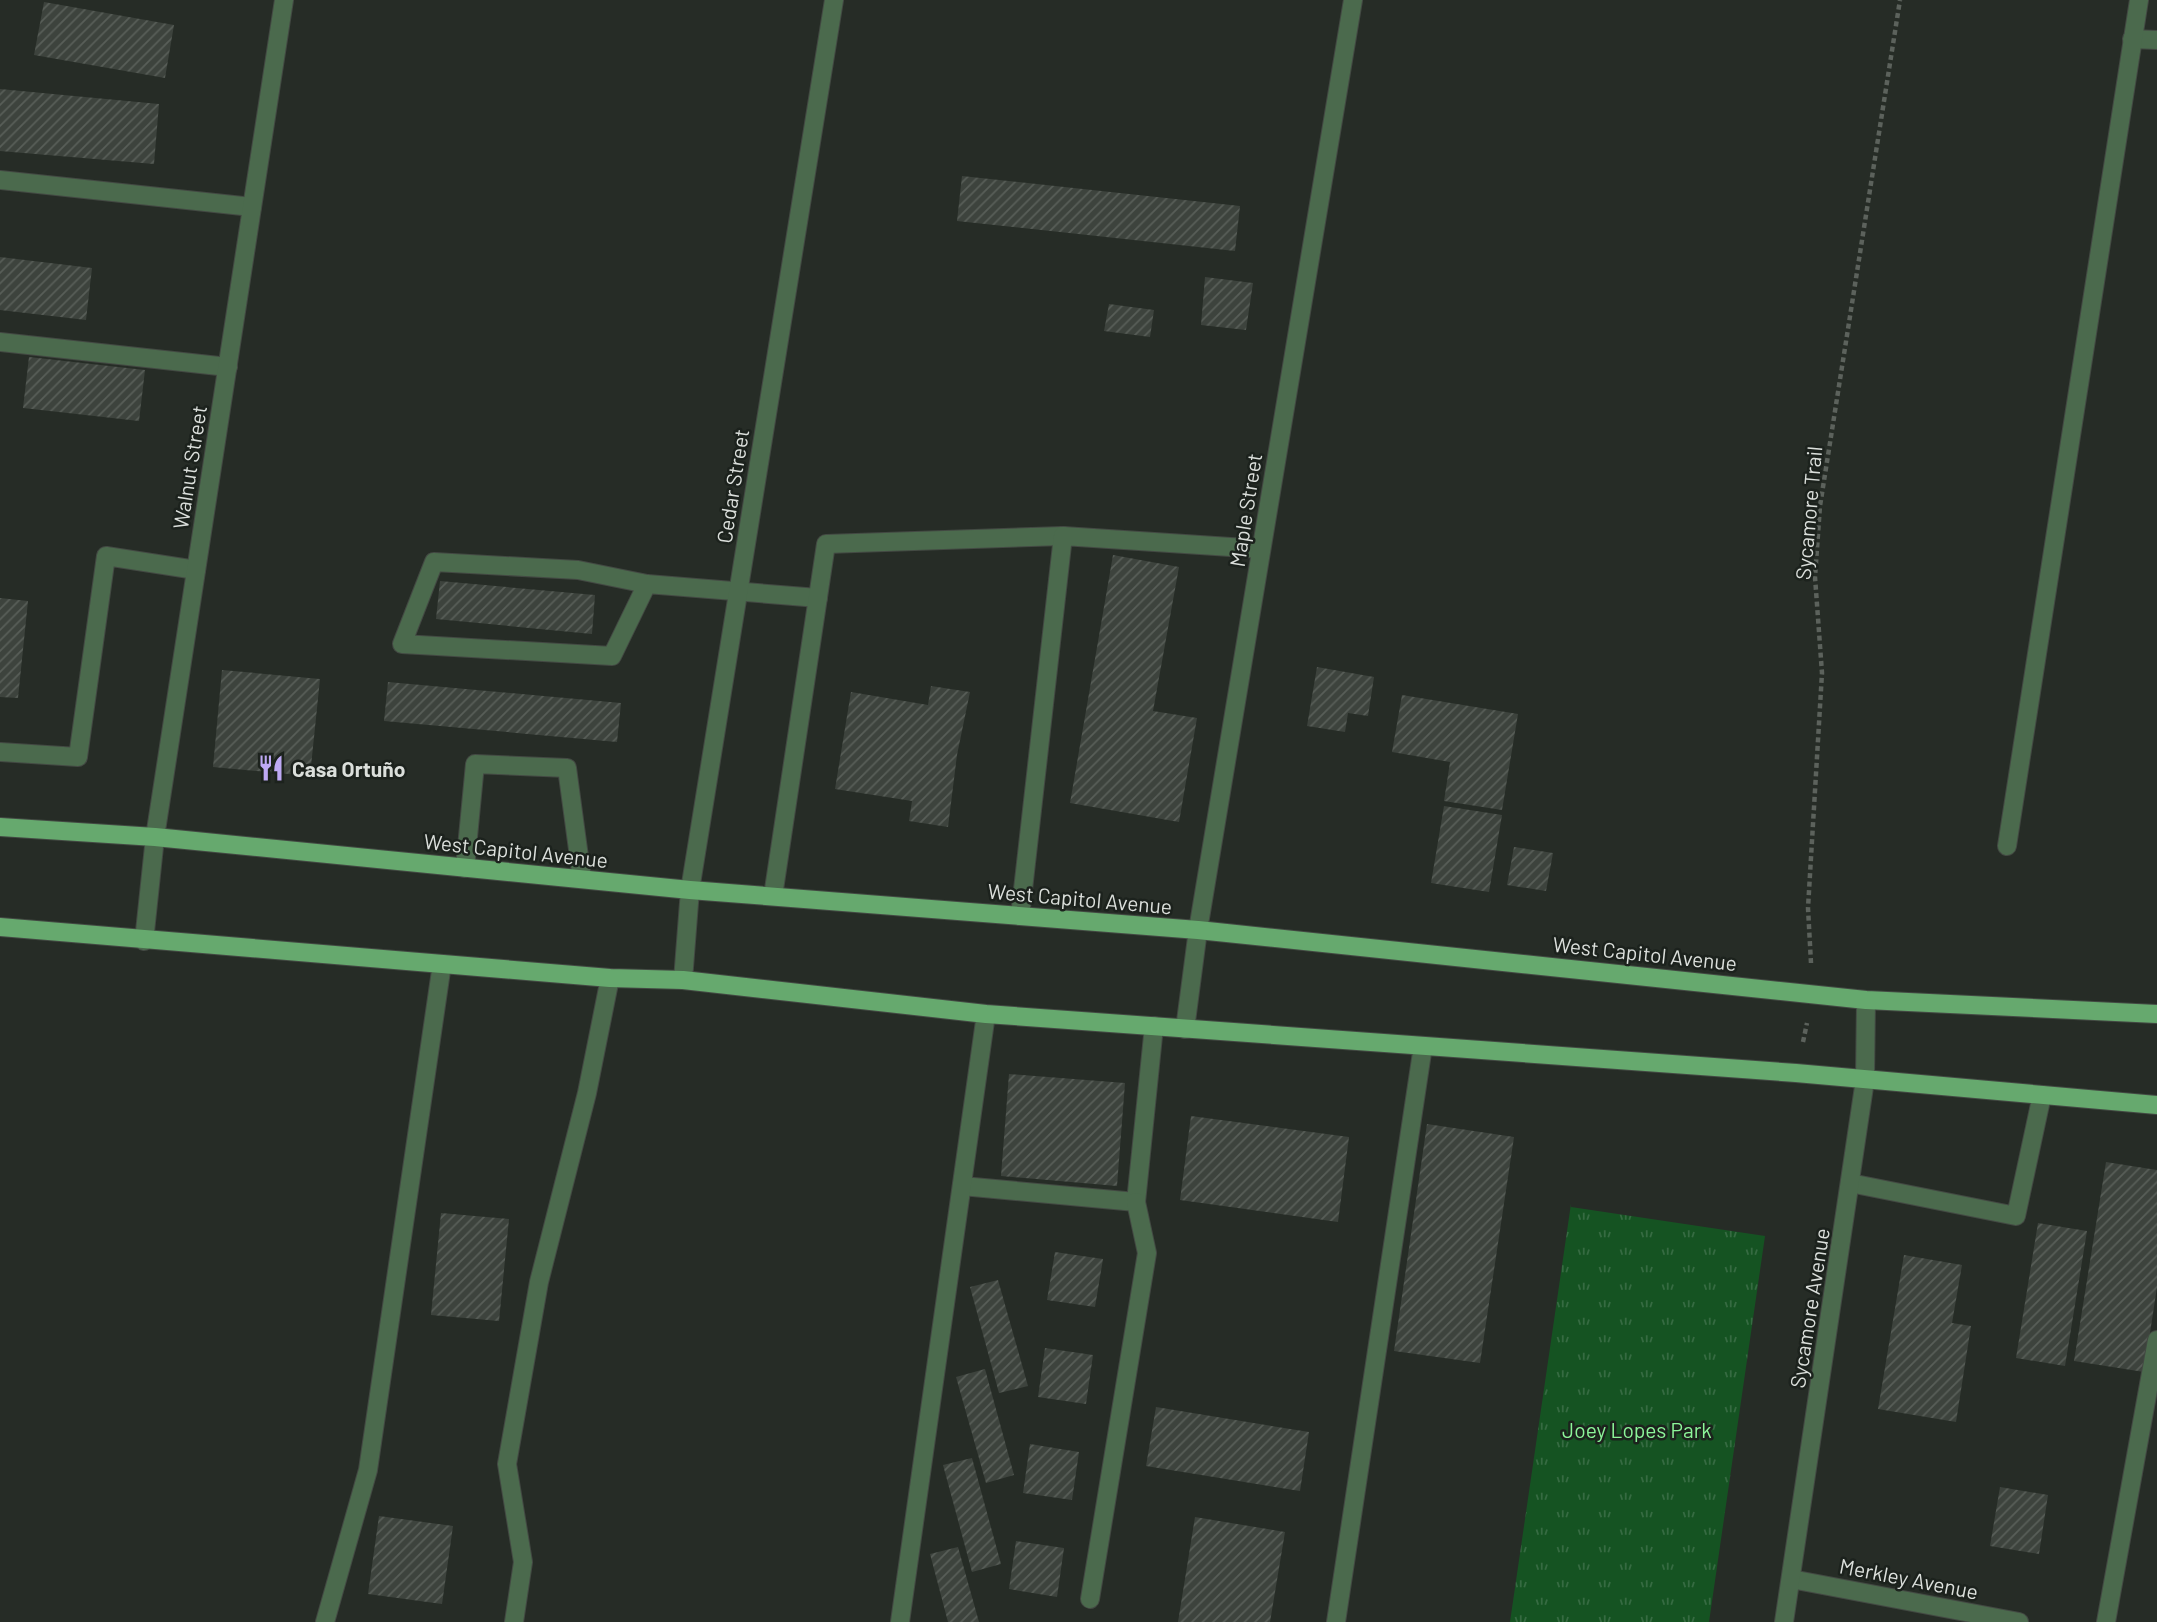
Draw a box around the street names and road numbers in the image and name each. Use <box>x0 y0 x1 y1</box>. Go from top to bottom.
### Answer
street label: Walnut Street <box>167 403 211 531</box>
street label: Cedar Street <box>711 427 753 545</box>
street label: Sycamore Trail <box>1790 445 1826 581</box>
street label: Maple Street <box>1224 451 1266 569</box>
street label: West Capitol Avenue <box>423 828 609 872</box>
street label: West Capitol Avenue <box>987 877 1173 919</box>
street label: West Capitol Avenue <box>1552 931 1738 975</box>
street label: Sycamore Avenue <box>1784 1226 1834 1390</box>
street label: Merkley Avenue <box>1838 1552 1980 1604</box>

